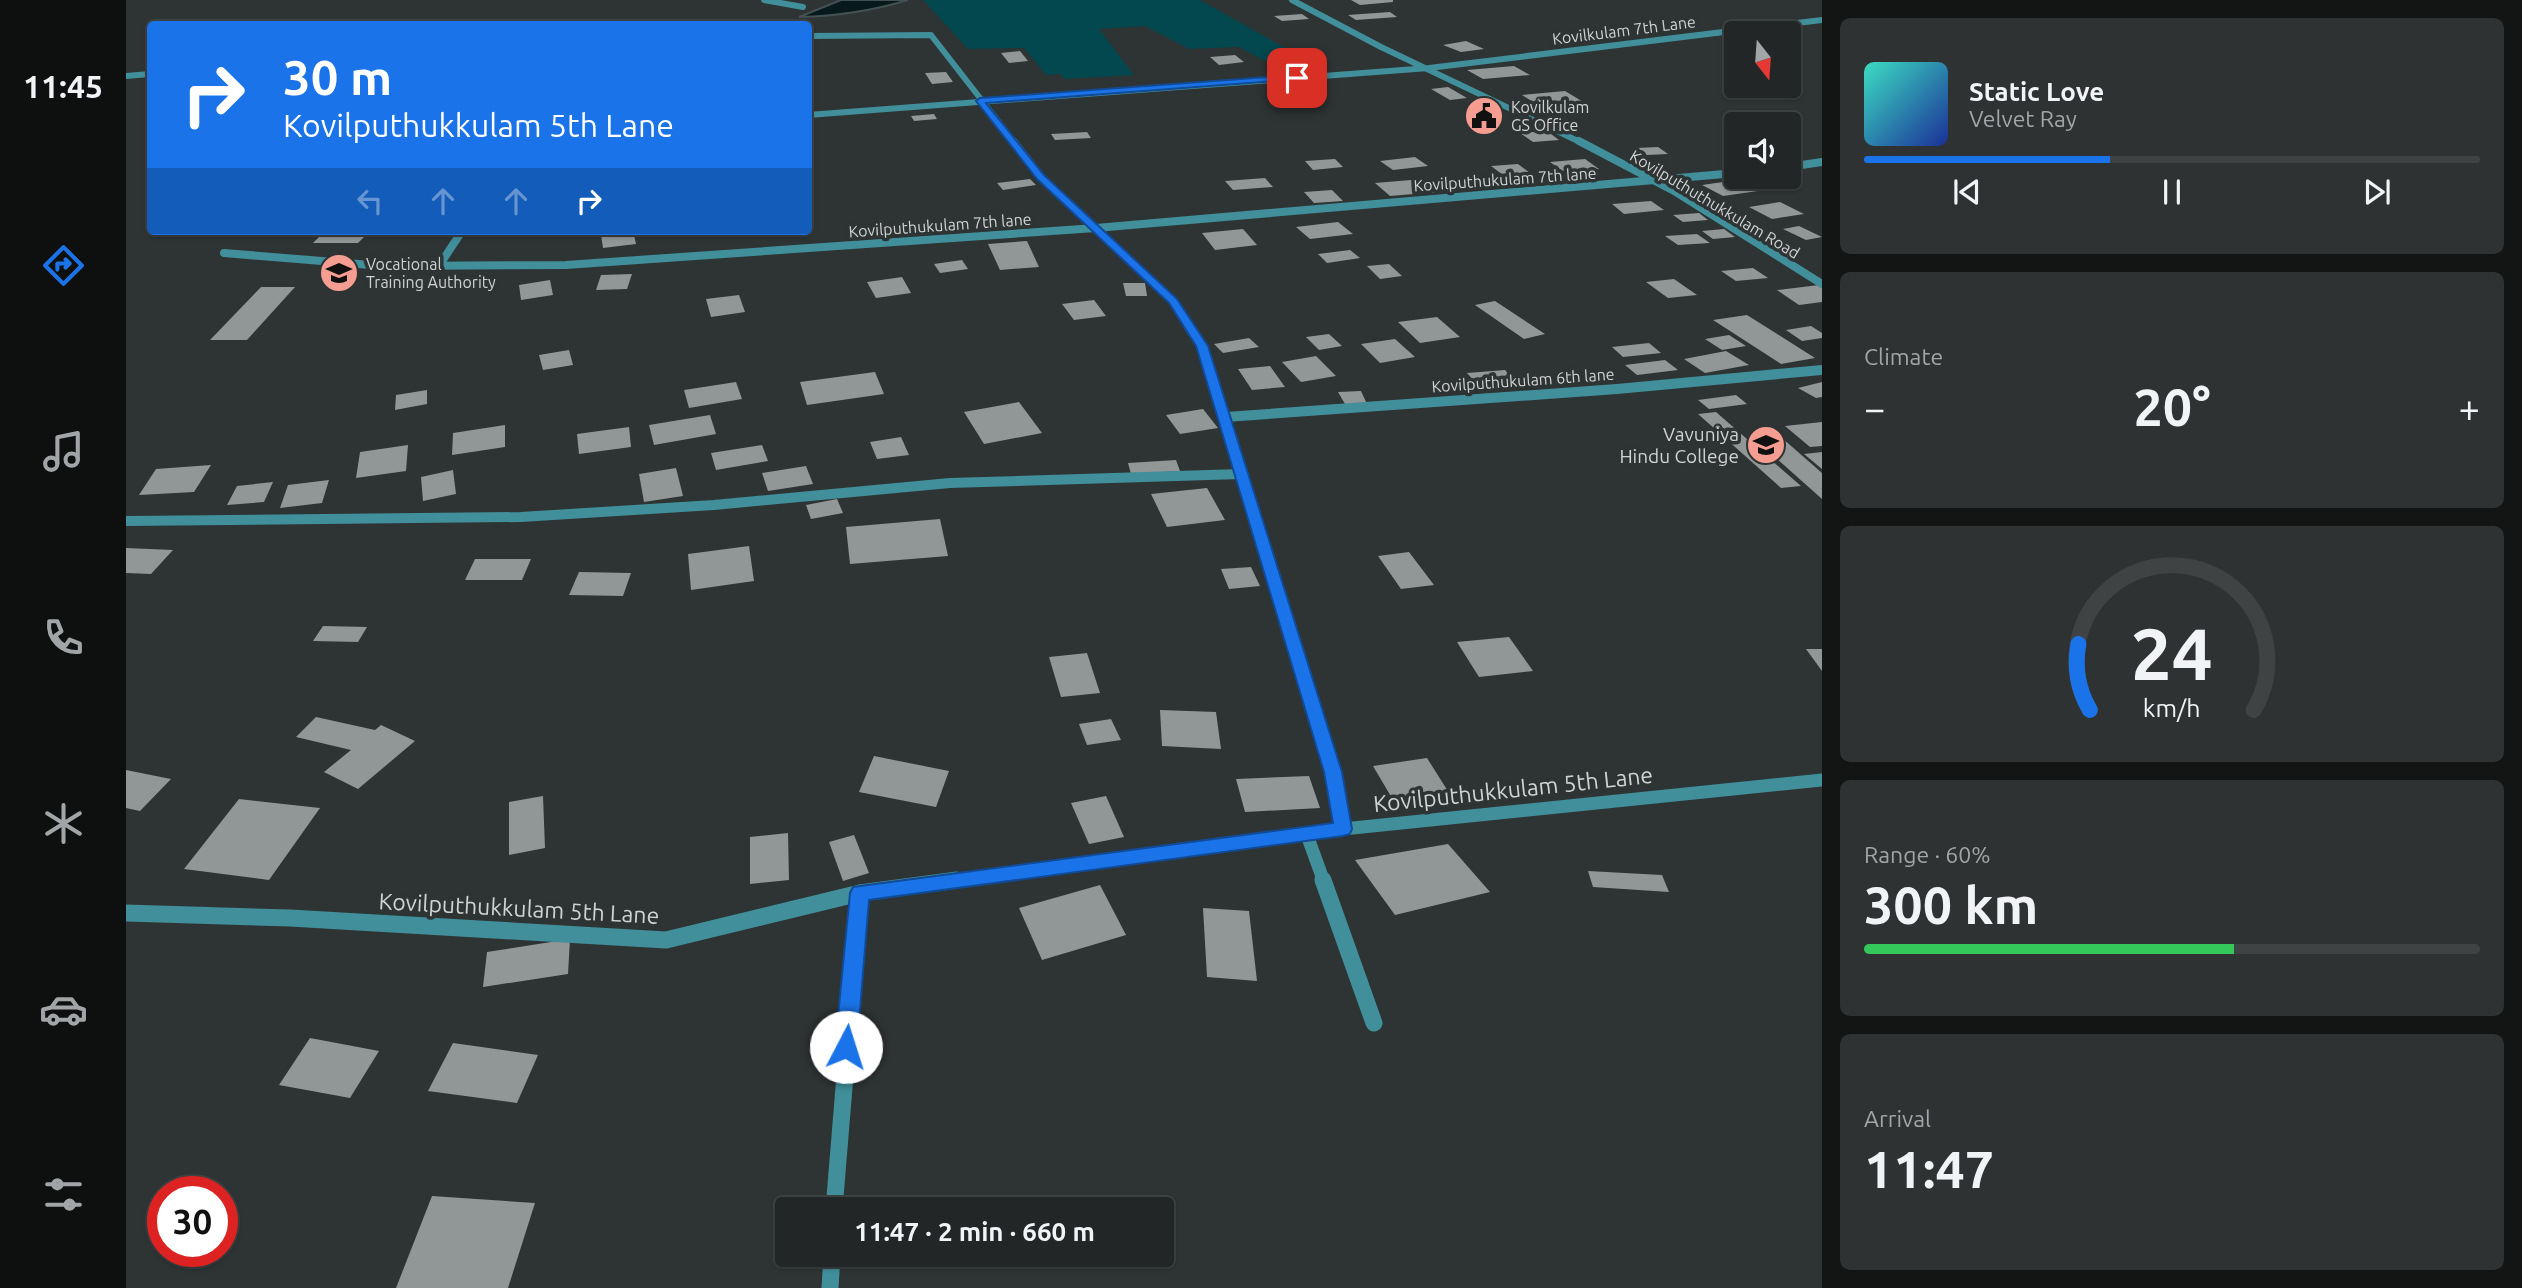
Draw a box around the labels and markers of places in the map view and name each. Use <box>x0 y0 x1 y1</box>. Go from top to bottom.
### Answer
pin <box>1267 48 1327 108</box>
public building icon: Kovilkulam GS Office <box>1463 95 1505 137</box>
place label: Kovilkulam GS Office <box>1511 98 1589 134</box>
school or university icon: Vocational Training Authority <box>318 252 360 294</box>
place label: Vocational Training Authority <box>366 255 496 291</box>
place label: Vavuniya Hindu College <box>1619 423 1739 467</box>
school or university icon: Vavuniya Hindu College <box>1745 424 1787 466</box>

